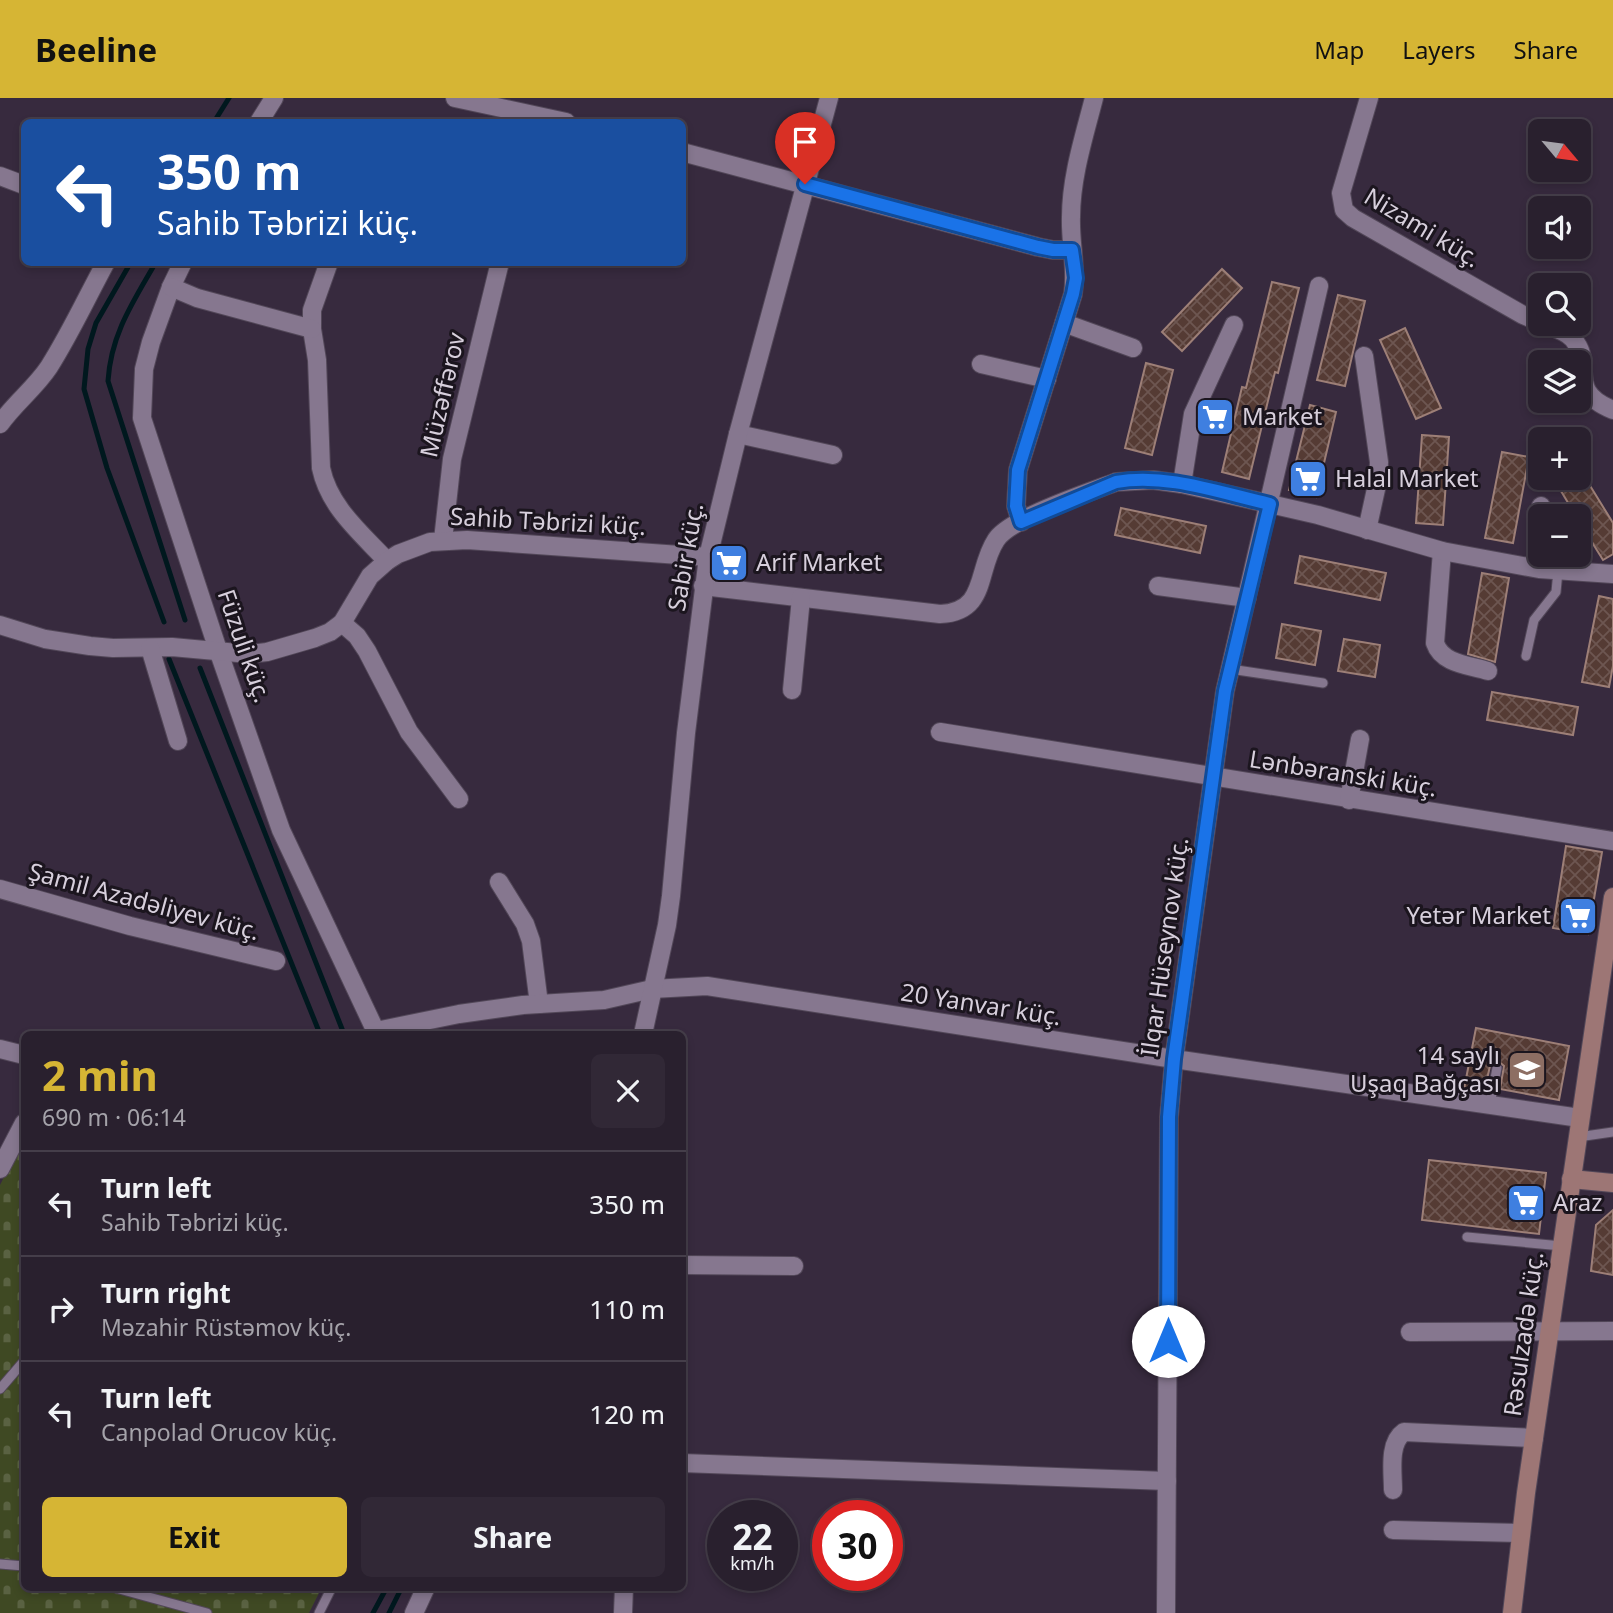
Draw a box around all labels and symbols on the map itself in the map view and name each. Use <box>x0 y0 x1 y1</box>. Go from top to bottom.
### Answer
pin <box>775 112 835 184</box>
north arrow <box>1528 119 1591 182</box>
street label: Nizami küç. <box>1359 179 1487 274</box>
street label: Müzəffərov <box>411 328 472 460</box>
supermarket icon: Market <box>1194 396 1236 438</box>
place label: Market <box>1242 399 1322 432</box>
supermarket icon: Halal Market <box>1287 458 1329 500</box>
place label: Halal Market <box>1335 461 1479 494</box>
street label: Sahib Təbrizi küç. <box>449 499 647 542</box>
street label: Sabir küç. <box>659 500 710 613</box>
supermarket icon: Arif Market <box>708 542 750 584</box>
place label: Arif Market <box>756 545 882 578</box>
street label: Füzuli küç. <box>211 585 280 706</box>
street label: Lənbəranski küç. <box>1247 741 1439 804</box>
street label: İlqar Hüseynov küç. <box>1132 835 1195 1059</box>
street label: Şamil Azadəliyev küç. <box>25 854 264 947</box>
supermarket icon: Yetər Market <box>1557 895 1599 937</box>
place label: Yetər Market <box>1407 898 1551 931</box>
street label: 20 Yanvar küç. <box>899 975 1064 1032</box>
place label: 14 saylı Uşaq Bağçası <box>1350 1038 1500 1099</box>
school or university icon: 14 saylı Uşaq Bağçası <box>1506 1049 1548 1091</box>
supermarket icon: Araz <box>1505 1182 1547 1224</box>
place label: Araz <box>1553 1185 1603 1218</box>
street label: Rəsulzadə küç. <box>1495 1249 1550 1418</box>
position arrow <box>1131 1304 1205 1378</box>
speed limit sign: 30 <box>812 1500 903 1591</box>

